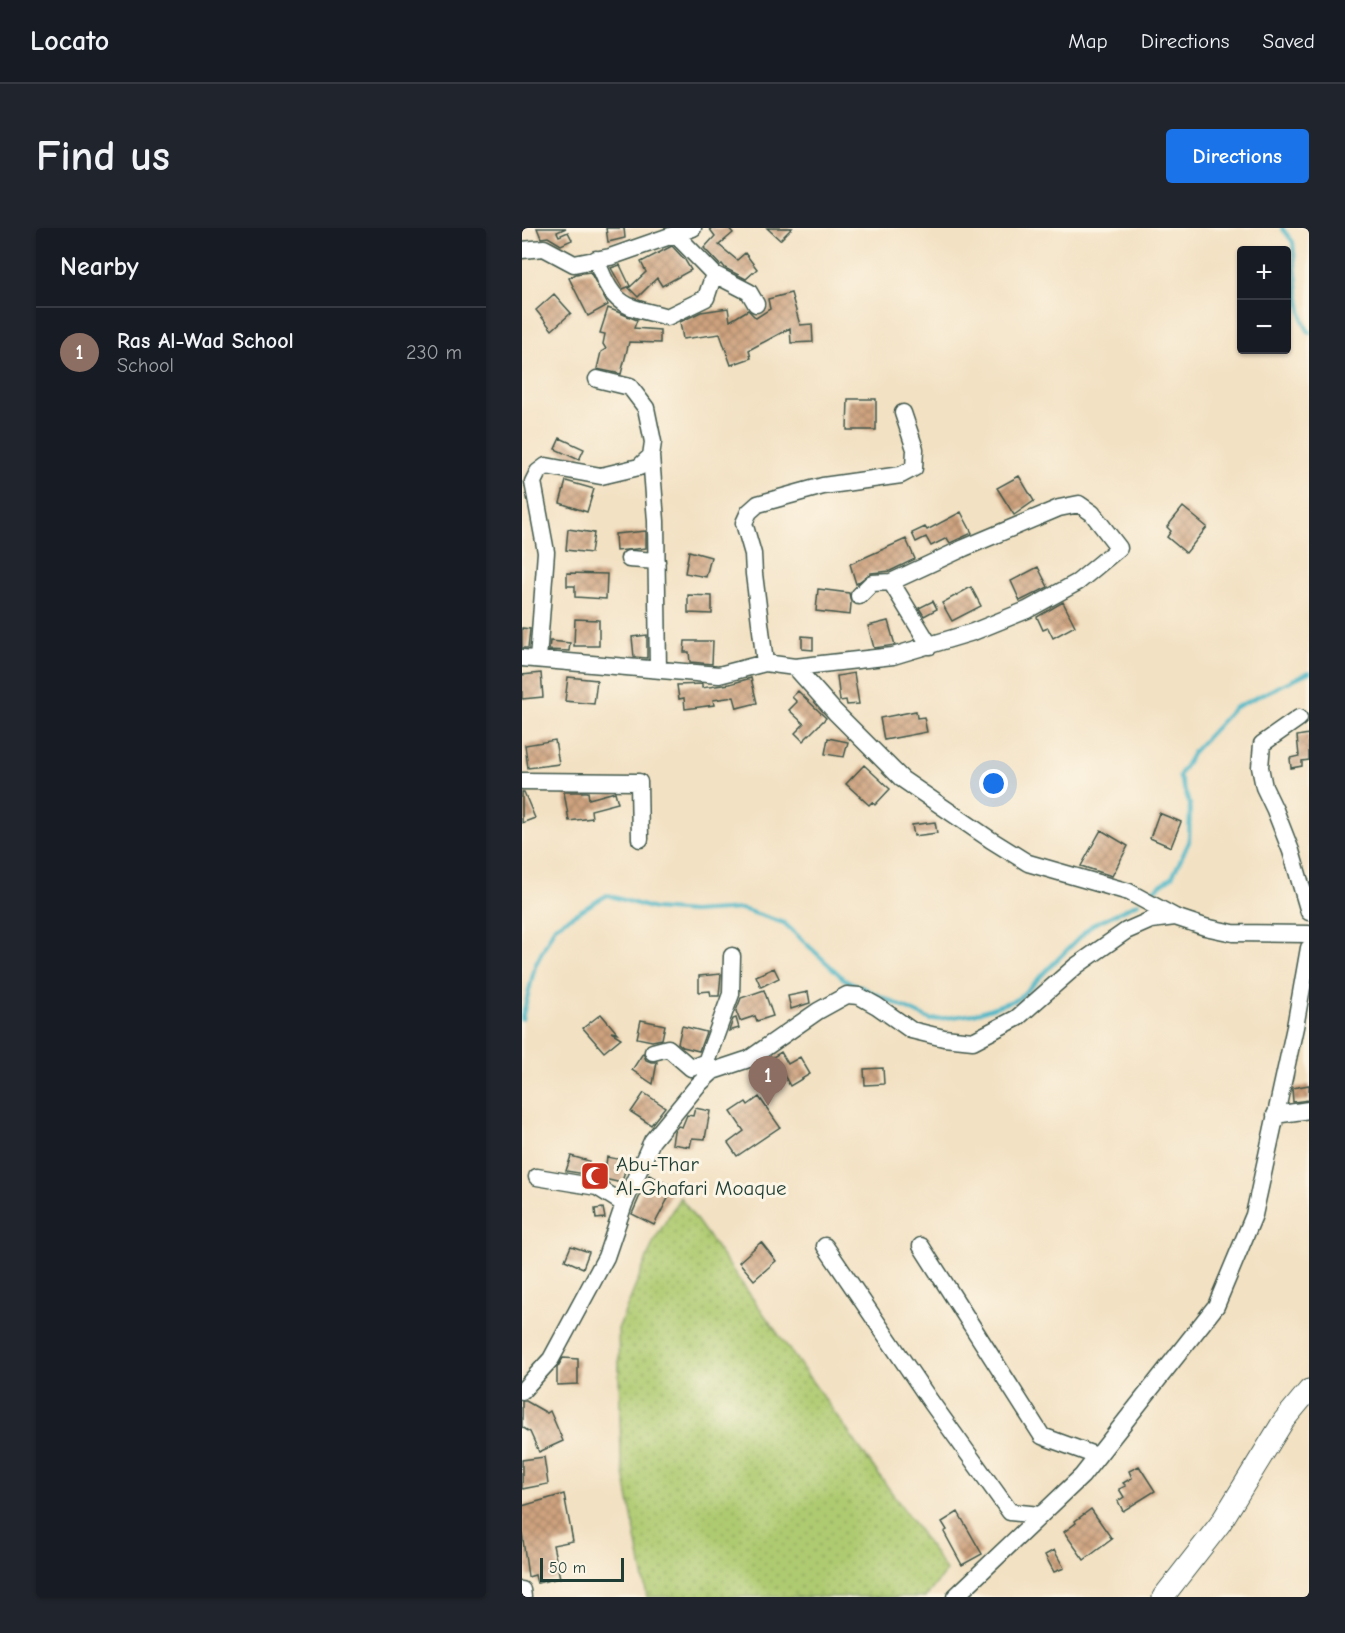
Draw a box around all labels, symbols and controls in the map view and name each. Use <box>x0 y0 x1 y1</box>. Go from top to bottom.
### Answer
text: Locato <box>30 25 109 57</box>
text: Map <box>1068 29 1108 53</box>
text: Directions <box>1141 29 1230 53</box>
text: Saved <box>1263 29 1315 53</box>
button: Directions <box>1166 129 1309 183</box>
text: Find us <box>36 132 170 181</box>
map controls <box>1237 246 1291 354</box>
button: + <box>1237 246 1291 300</box>
text: Nearby <box>60 252 139 282</box>
button: − <box>1237 300 1291 354</box>
text: Ras Al-Wad School <box>117 328 294 354</box>
text: 1 <box>76 341 83 364</box>
text: 230 m <box>406 341 462 364</box>
text: School <box>117 354 174 377</box>
your location <box>979 769 1008 798</box>
pin: 1 <box>748 1056 788 1106</box>
place label: Abu-Thar Al-Ghafari Moaque <box>616 1152 786 1200</box>
mosque icon: Abu-Thar Al-Ghafari Moaque <box>579 1160 611 1192</box>
scale bar <box>540 1555 624 1582</box>
text: 50 m <box>549 1559 586 1577</box>

